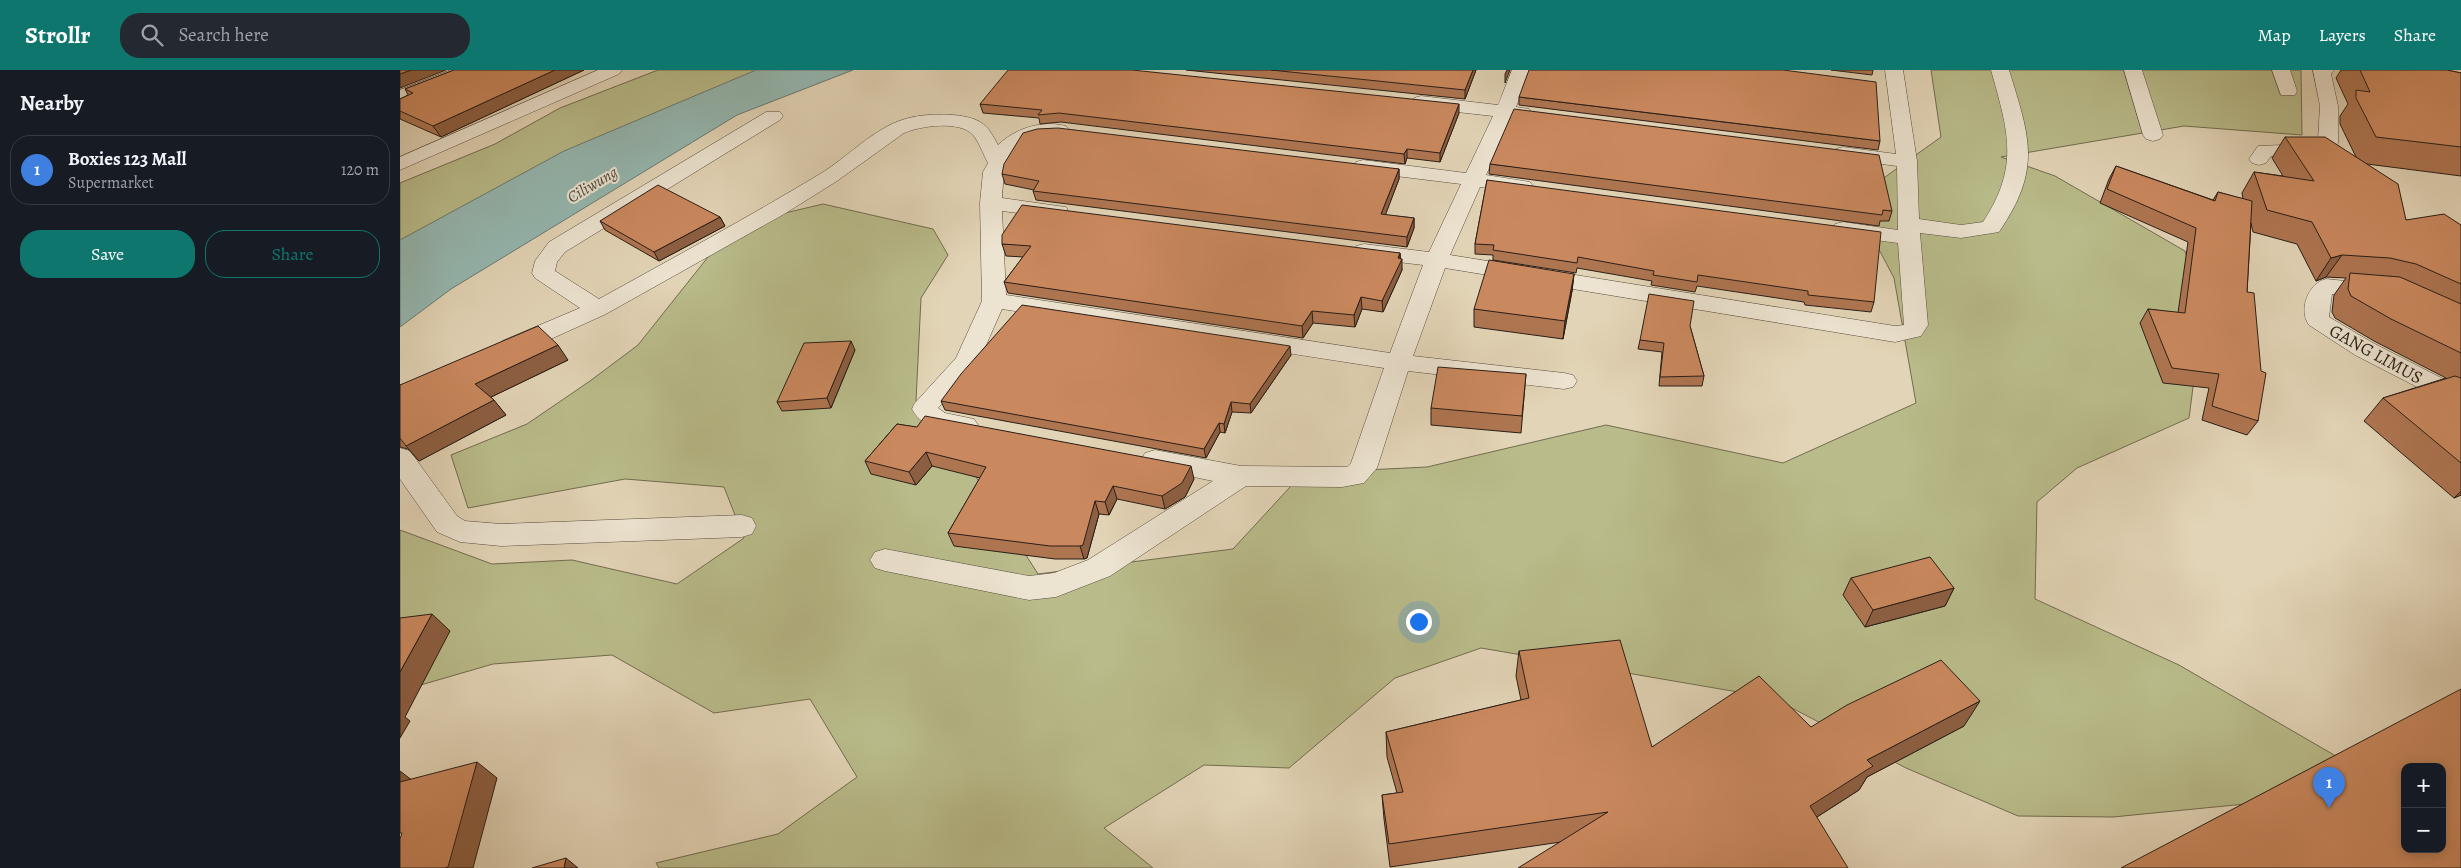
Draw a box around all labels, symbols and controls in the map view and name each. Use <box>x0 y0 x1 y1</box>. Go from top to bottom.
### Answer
search box <box>120 13 470 58</box>
text: Strollr <box>25 19 90 51</box>
icon: search <box>138 21 166 49</box>
text: Search here <box>178 22 269 48</box>
text: Map <box>2258 23 2291 47</box>
text: Layers <box>2319 23 2366 47</box>
text: Share <box>2394 23 2436 47</box>
text: Nearby <box>20 89 83 117</box>
text: Boxies 123 Mall <box>68 146 187 172</box>
text: 1 <box>34 159 40 181</box>
text: 120 m <box>341 159 379 181</box>
water label: Ciliwung <box>563 161 622 208</box>
text: Supermarket <box>68 172 154 194</box>
button: Save <box>20 230 195 278</box>
button: Share <box>205 230 380 278</box>
street label: GANG LIMUS <box>2325 318 2427 390</box>
your location <box>1406 609 1432 635</box>
map controls <box>2401 763 2446 853</box>
button: + <box>2401 763 2446 808</box>
pin: 1 <box>2313 767 2345 808</box>
button: − <box>2401 808 2446 853</box>

